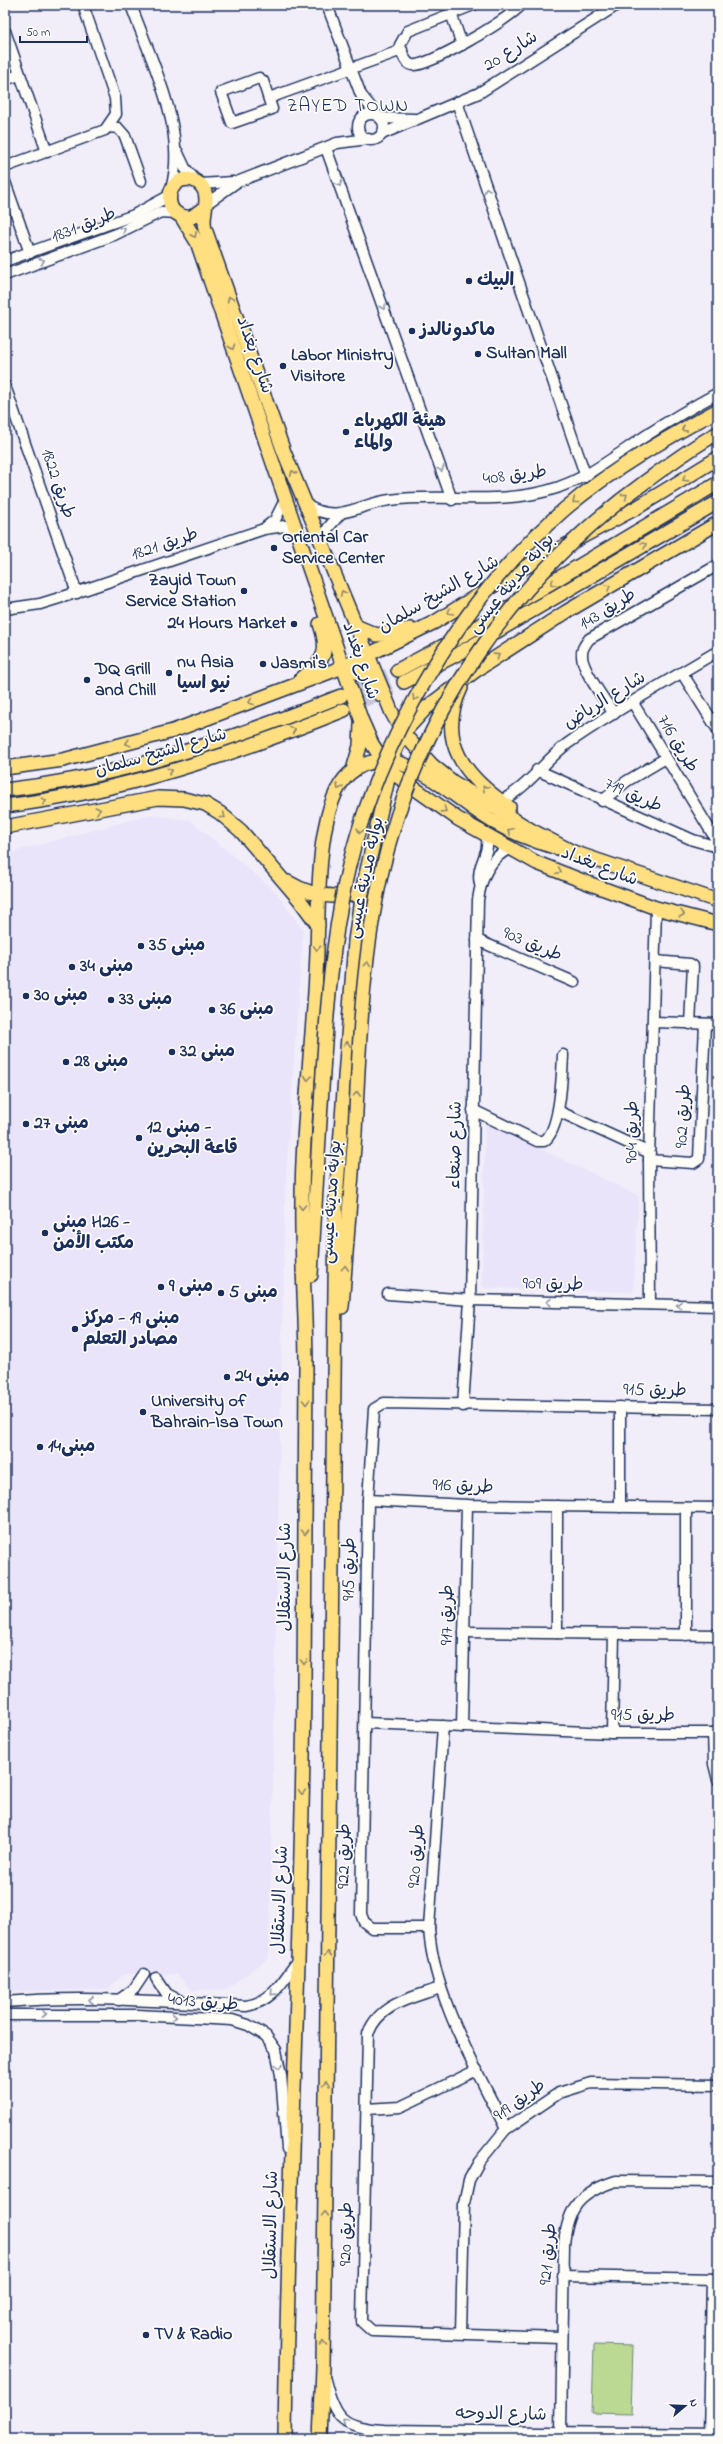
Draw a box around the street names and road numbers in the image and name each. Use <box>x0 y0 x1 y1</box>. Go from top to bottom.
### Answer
street label: شارع 20 <box>479 25 543 79</box>
street label: طريق 1831 <box>48 201 120 251</box>
street label: شارع بغداد <box>229 313 279 397</box>
street label: طريق 1822 <box>33 445 81 523</box>
street label: طريق 408 <box>482 459 548 493</box>
street label: طريق 1821 <box>128 521 202 569</box>
street label: بوابة مدينة عيسى <box>462 528 562 640</box>
street label: شارع الشيخ سلمان <box>373 550 505 640</box>
street label: طريق 143 <box>574 582 642 638</box>
street label: شارع بغداد <box>335 619 385 703</box>
street label: شارع الرياض <box>559 665 651 737</box>
street label: طريق 716 <box>650 710 704 778</box>
street label: شارع الشيخ سلمان <box>92 722 230 784</box>
street label: طريق 719 <box>600 772 666 820</box>
street label: بوابة مدينة عيسى <box>340 815 392 941</box>
street label: شارع بغداد <box>557 840 641 894</box>
street label: طريق 903 <box>498 921 566 969</box>
street label: طريق 902 <box>669 1083 699 1149</box>
street label: طريق 904 <box>619 1100 647 1164</box>
street label: شارع صنعاء <box>442 1101 470 1189</box>
street label: بوابة مدينة عيسى <box>315 1139 349 1265</box>
street label: طريق 909 <box>522 1271 584 1299</box>
street label: طريق 915 <box>623 1377 687 1405</box>
street label: طريق 916 <box>432 1473 494 1501</box>
street label: شارع الاستقلال <box>273 1522 299 1632</box>
street label: طريق 915 <box>336 1537 364 1601</box>
street label: طريق 917 <box>434 1584 462 1646</box>
street label: طريق 915 <box>611 1703 675 1729</box>
street label: طريق 922 <box>331 1823 359 1889</box>
street label: طريق 920 <box>402 1823 432 1889</box>
street label: شارع الاستقلال <box>266 1845 296 1955</box>
street label: طريق 4013 <box>167 1987 239 2019</box>
street label: طريق 919 <box>489 2073 551 2129</box>
street label: شارع الاستقلال <box>258 2170 286 2280</box>
street label: طريق 920 <box>333 2202 361 2266</box>
street label: طريق 921 <box>533 2222 565 2286</box>
street label: شارع الدوحه <box>455 2401 547 2429</box>

